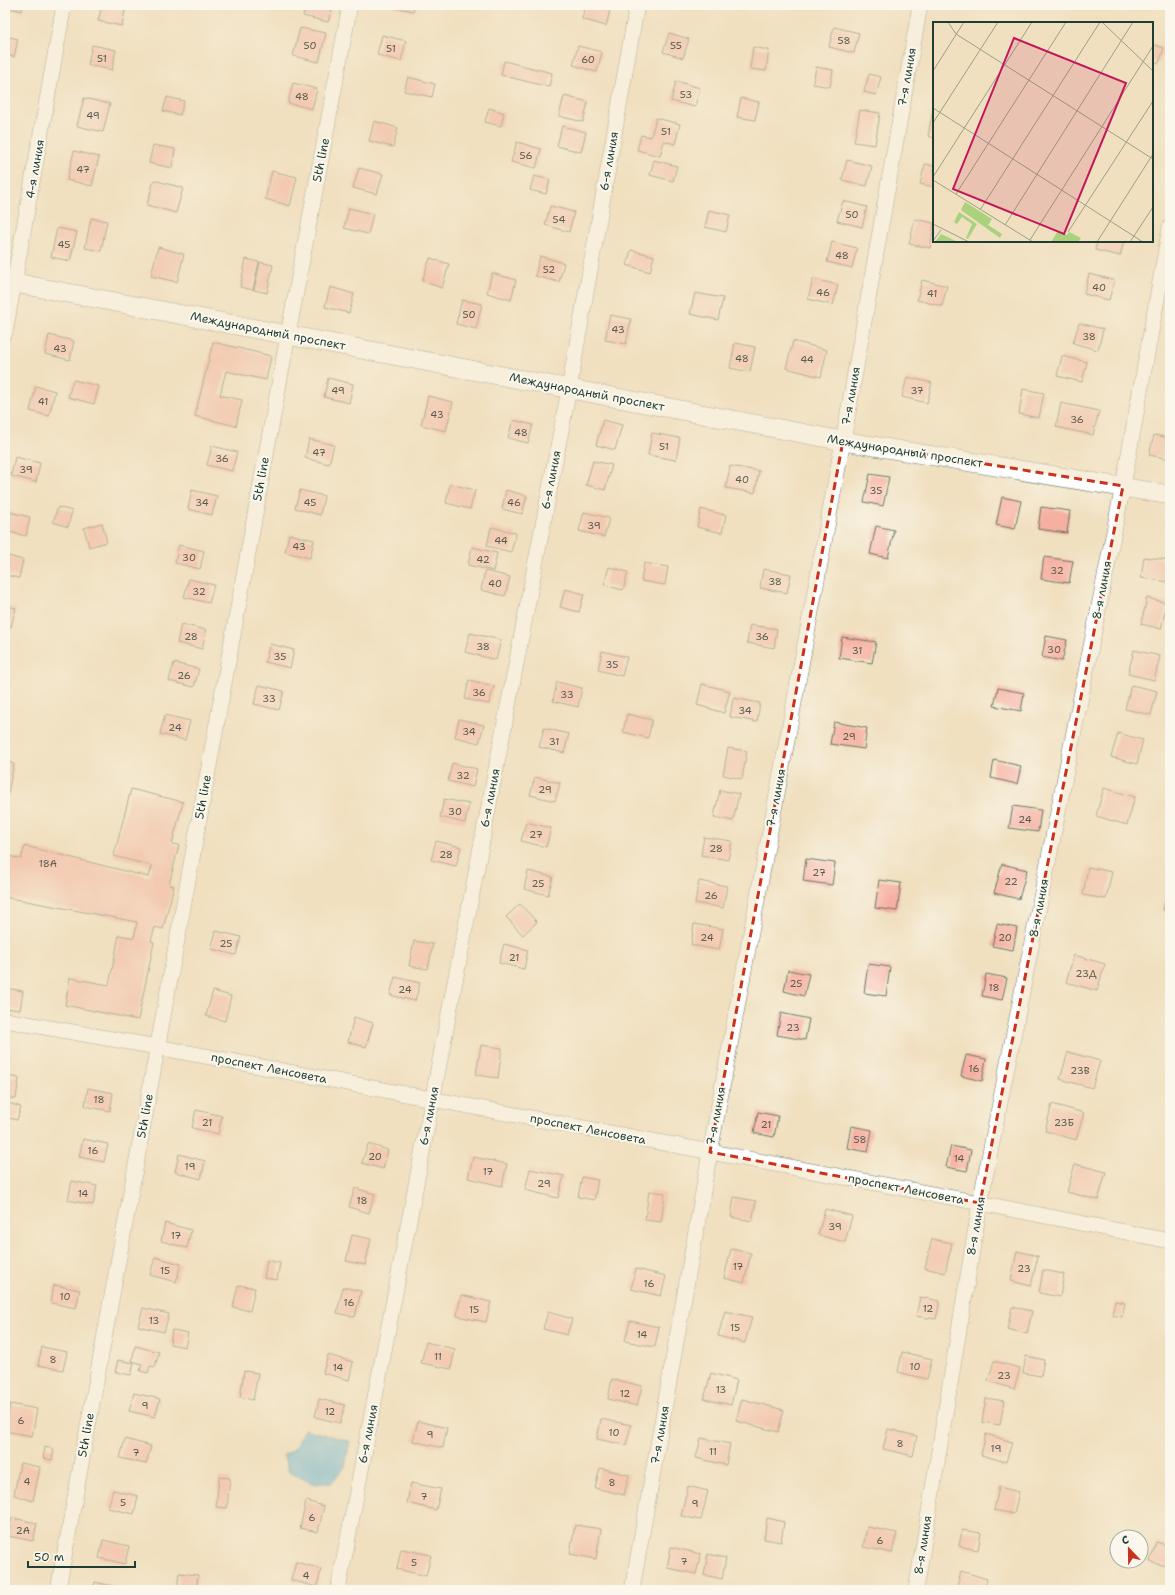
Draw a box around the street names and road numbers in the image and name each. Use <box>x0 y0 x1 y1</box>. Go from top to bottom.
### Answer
street label: 7-я линия <box>894 46 920 108</box>
street label: 6-я линия <box>596 130 622 192</box>
street label: 5th line <box>309 136 333 184</box>
street label: 4-я линия <box>22 138 48 200</box>
street label: Международный проспект <box>189 308 348 354</box>
street label: 7-я линия <box>838 365 864 427</box>
street label: Международный проспект <box>508 369 667 415</box>
street label: Международный проспект <box>826 431 985 471</box>
street label: 6-я линия <box>537 449 565 511</box>
street label: 5th line <box>249 455 273 502</box>
street label: 8-я линия <box>1088 559 1116 621</box>
street label: 6-я линия <box>476 767 504 829</box>
street label: 7-я линия <box>762 767 790 829</box>
street label: 5th line <box>191 773 215 820</box>
street label: 8-я линия <box>1025 877 1053 939</box>
street label: проспект Ленсовета <box>210 1049 329 1087</box>
street label: 6-я линия <box>415 1085 443 1147</box>
street label: 7-я линия <box>702 1085 730 1147</box>
street label: 5th line <box>133 1092 157 1139</box>
street label: проспект Ленсовета <box>529 1110 648 1148</box>
street label: проспект Ленсовета <box>847 1170 966 1208</box>
street label: 8-я линия <box>963 1195 989 1257</box>
street label: 6-я линия <box>354 1403 382 1465</box>
street label: 7-я линия <box>647 1404 673 1466</box>
street label: 5th line <box>74 1411 98 1458</box>
street label: 8-я линия <box>910 1514 936 1576</box>

